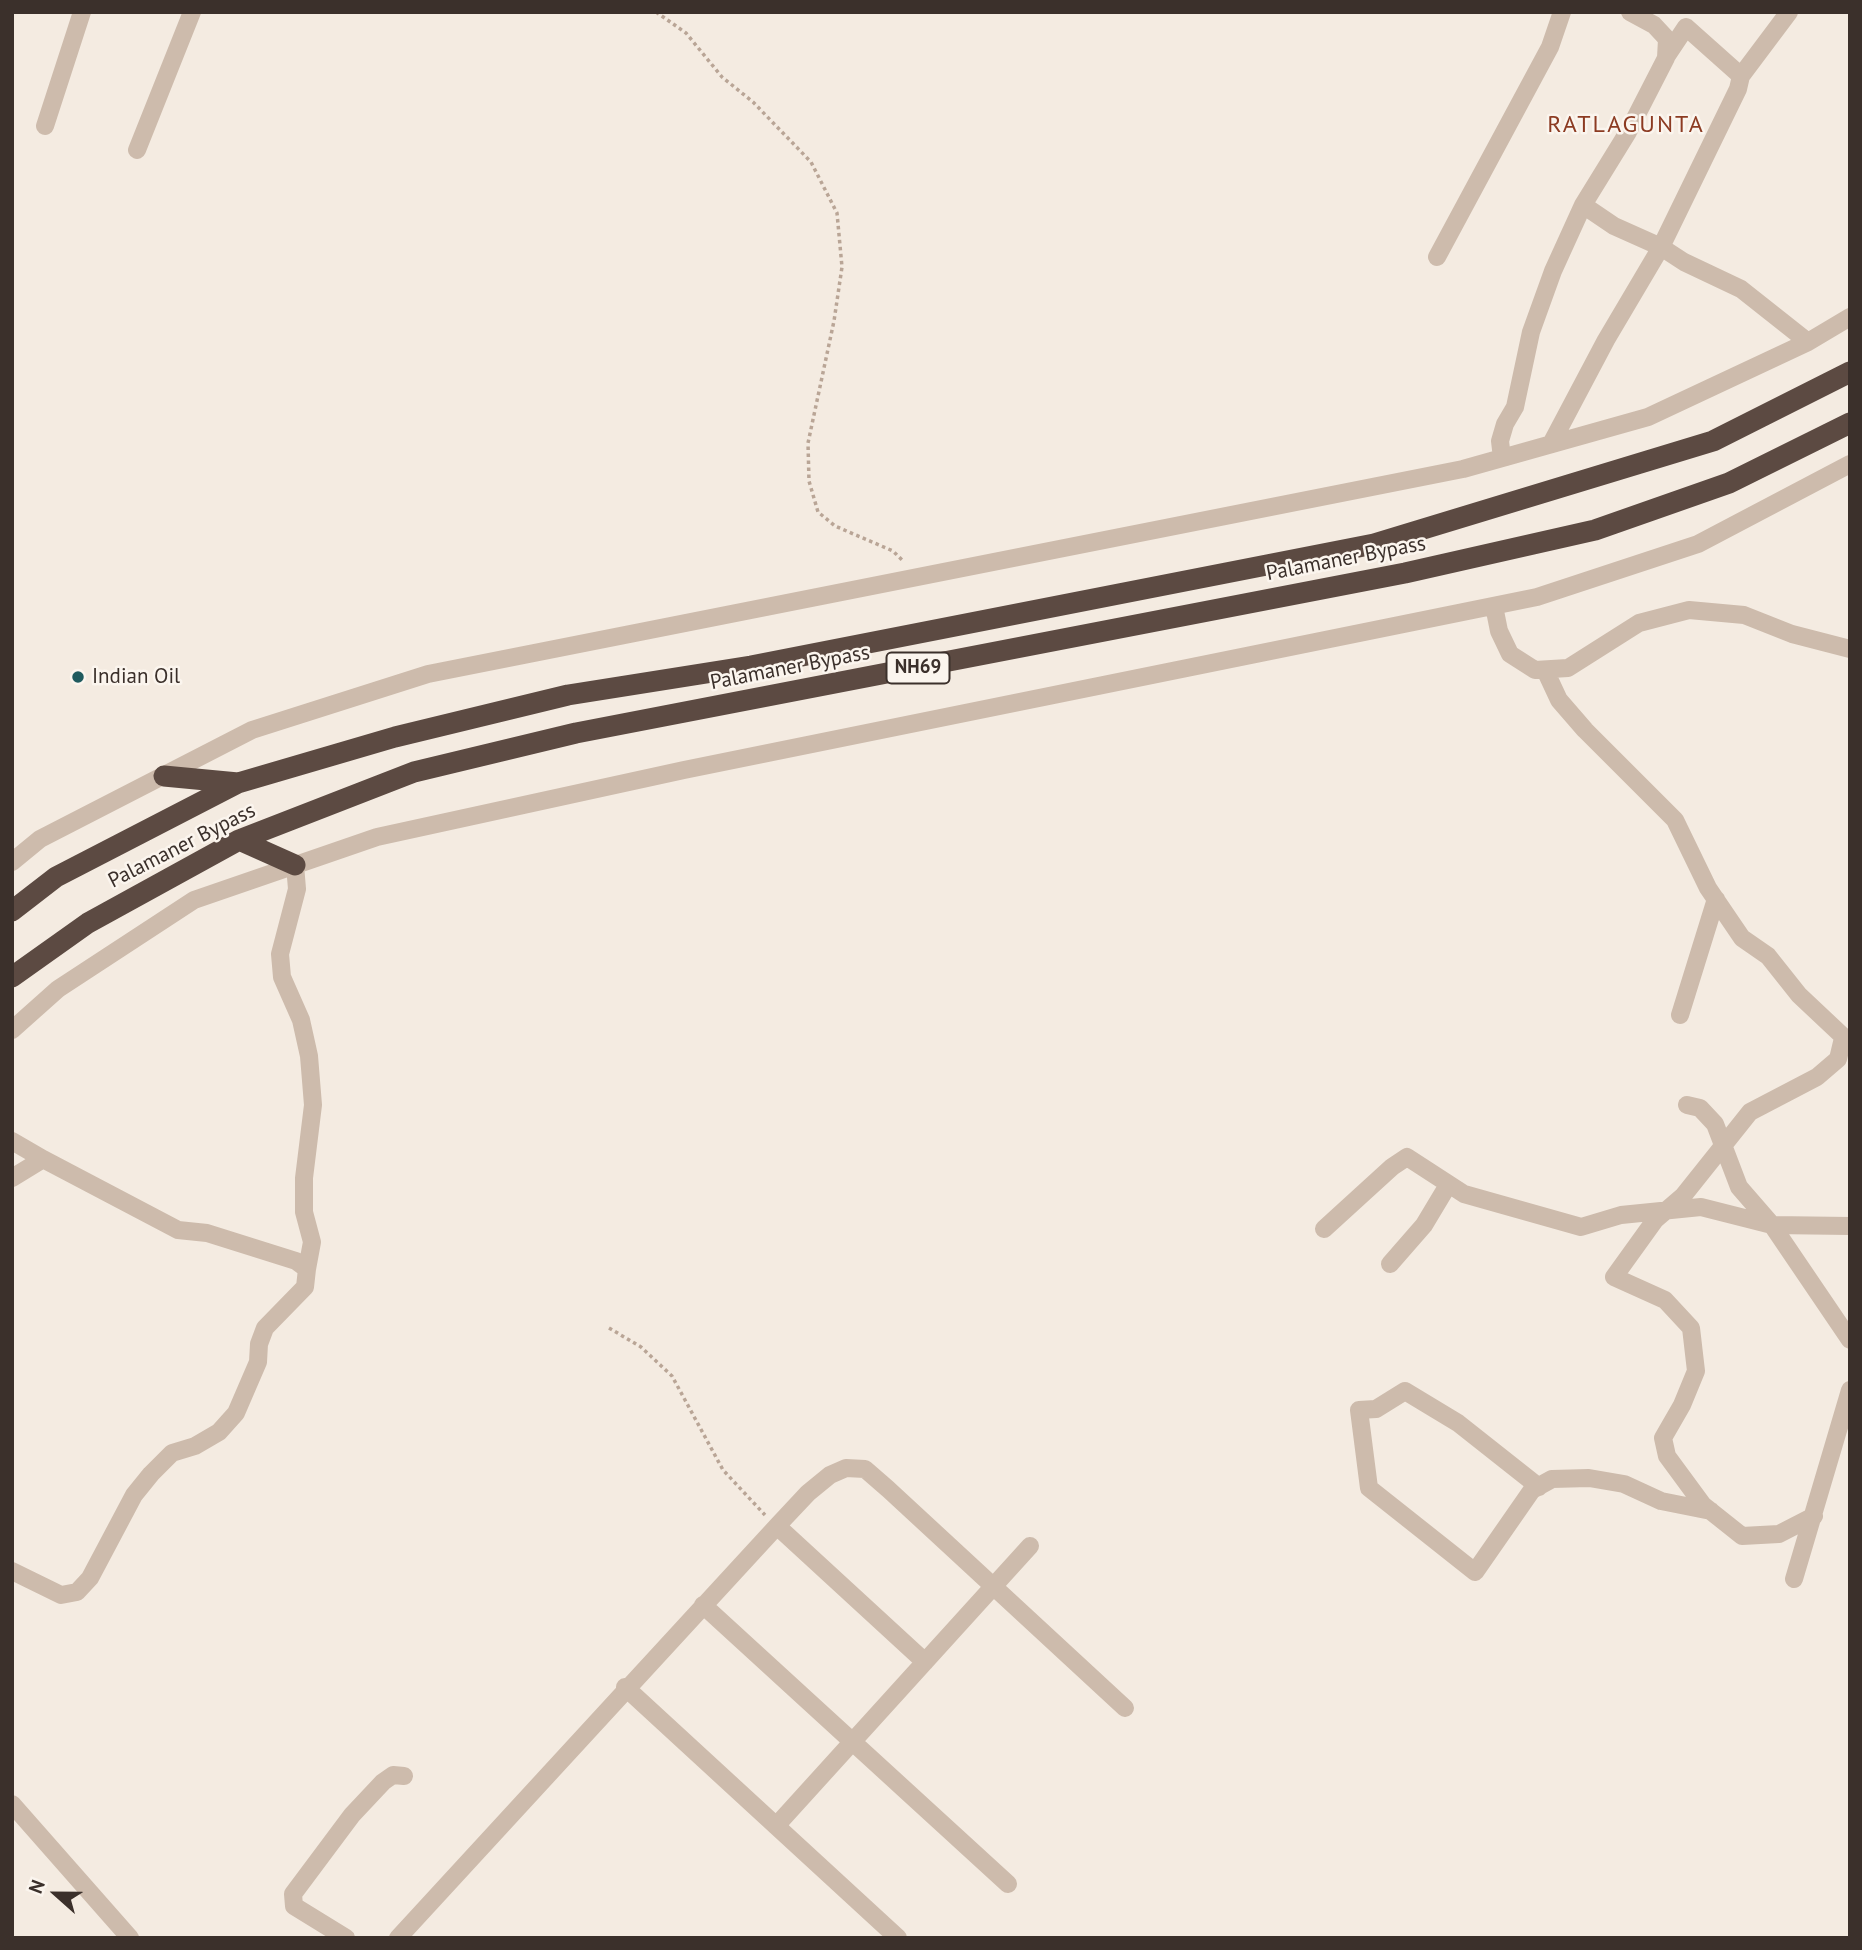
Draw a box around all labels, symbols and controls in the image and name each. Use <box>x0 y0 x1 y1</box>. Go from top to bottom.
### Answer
district label: RATLAGUNTA <box>1548 111 1704 139</box>
street label: Palamaner Bypass <box>1264 531 1428 587</box>
street label: Palamaner Bypass <box>708 640 872 696</box>
road number: NH69 <box>886 652 950 684</box>
place label: Indian Oil <box>92 664 180 690</box>
marker: Indian Oil <box>70 669 86 685</box>
street label: Palamaner Bypass <box>104 798 260 894</box>
north arrow <box>21 1859 91 1929</box>
text: N <box>23 1876 50 1897</box>

